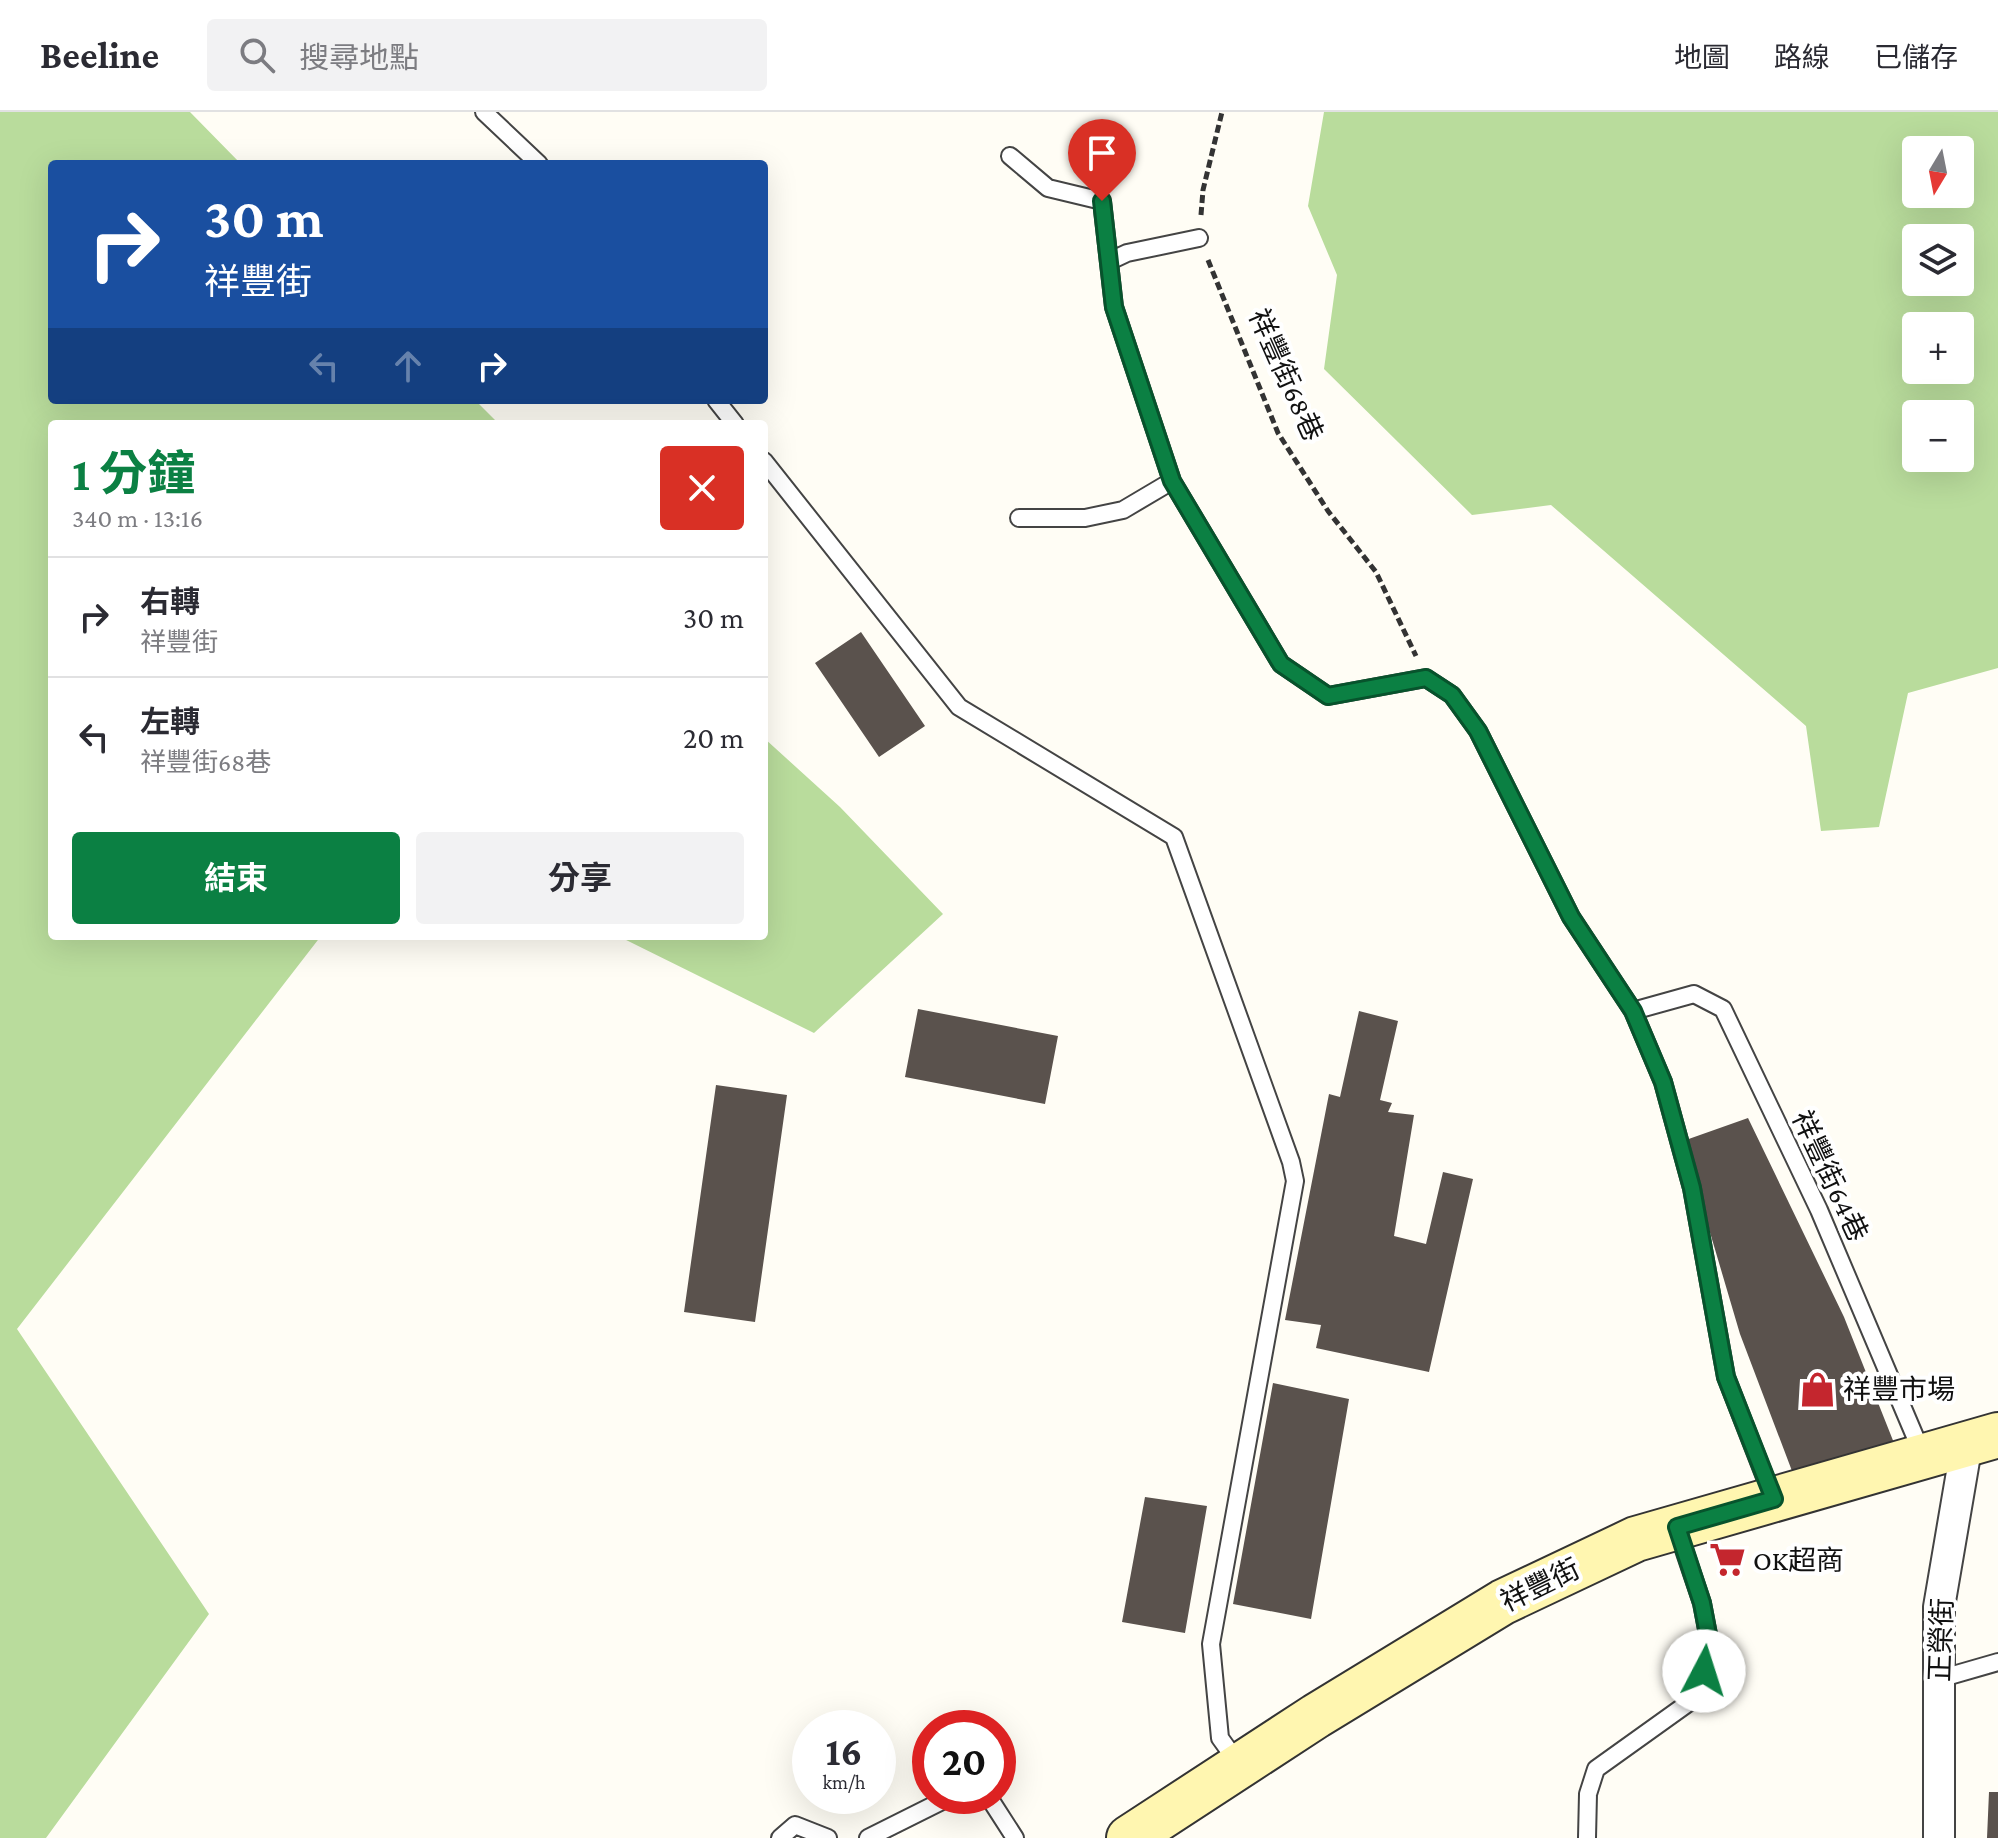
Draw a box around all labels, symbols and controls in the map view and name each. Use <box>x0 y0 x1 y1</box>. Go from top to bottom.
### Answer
search box <box>207 19 767 91</box>
icon: search <box>235 33 279 77</box>
text: Beeline <box>40 34 159 76</box>
text: 搜尋地點 <box>299 41 419 74</box>
text: 地圖 <box>1674 42 1730 73</box>
text: 路線 <box>1774 42 1830 73</box>
text: 已儲存 <box>1874 42 1958 73</box>
pin <box>1068 119 1136 201</box>
icon: arrive <box>1080 131 1124 175</box>
north arrow <box>1902 136 1974 208</box>
map controls <box>1902 136 1974 472</box>
text: 30 m <box>204 187 324 249</box>
icon: right <box>72 192 176 296</box>
button: layers <box>1902 224 1974 296</box>
text: 祥豐街 <box>204 262 312 302</box>
street label: 祥豐街68巷 <box>1243 304 1329 446</box>
button: + <box>1902 312 1974 384</box>
icon: left <box>302 344 346 388</box>
icon: ahead <box>386 344 430 388</box>
icon: right <box>470 344 514 388</box>
button: − <box>1902 400 1974 472</box>
button: close <box>660 446 744 530</box>
text: 1 分鐘 <box>72 447 195 500</box>
text: 340 m · 13:16 <box>72 504 203 533</box>
text: 右轉 <box>140 585 200 618</box>
icon: right <box>72 595 116 639</box>
text: 30 m <box>683 601 744 634</box>
text: 祥豐街 <box>140 628 218 657</box>
text: 左轉 <box>140 705 200 738</box>
icon: left <box>72 715 116 759</box>
text: 20 m <box>683 721 744 754</box>
text: 祥豐街68巷 <box>140 748 271 777</box>
button: 結束 <box>72 832 400 924</box>
button: 分享 <box>416 832 744 924</box>
street label: 祥豐街64巷 <box>1786 1106 1874 1246</box>
shop icon: 祥豐市場 <box>1798 1370 1836 1408</box>
place label: 祥豐市場 <box>1843 1374 1955 1405</box>
supermarket icon: OK超商 <box>1708 1541 1746 1579</box>
place label: OK超商 <box>1753 1545 1844 1576</box>
street label: 祥豐街 <box>1495 1553 1585 1617</box>
street label: 正榮街 <box>1924 1597 1958 1683</box>
position arrow <box>1662 1629 1746 1713</box>
speed limit sign: 20 <box>912 1710 1016 1814</box>
text: 16 <box>826 1729 862 1774</box>
text: km/h <box>822 1771 866 1793</box>

